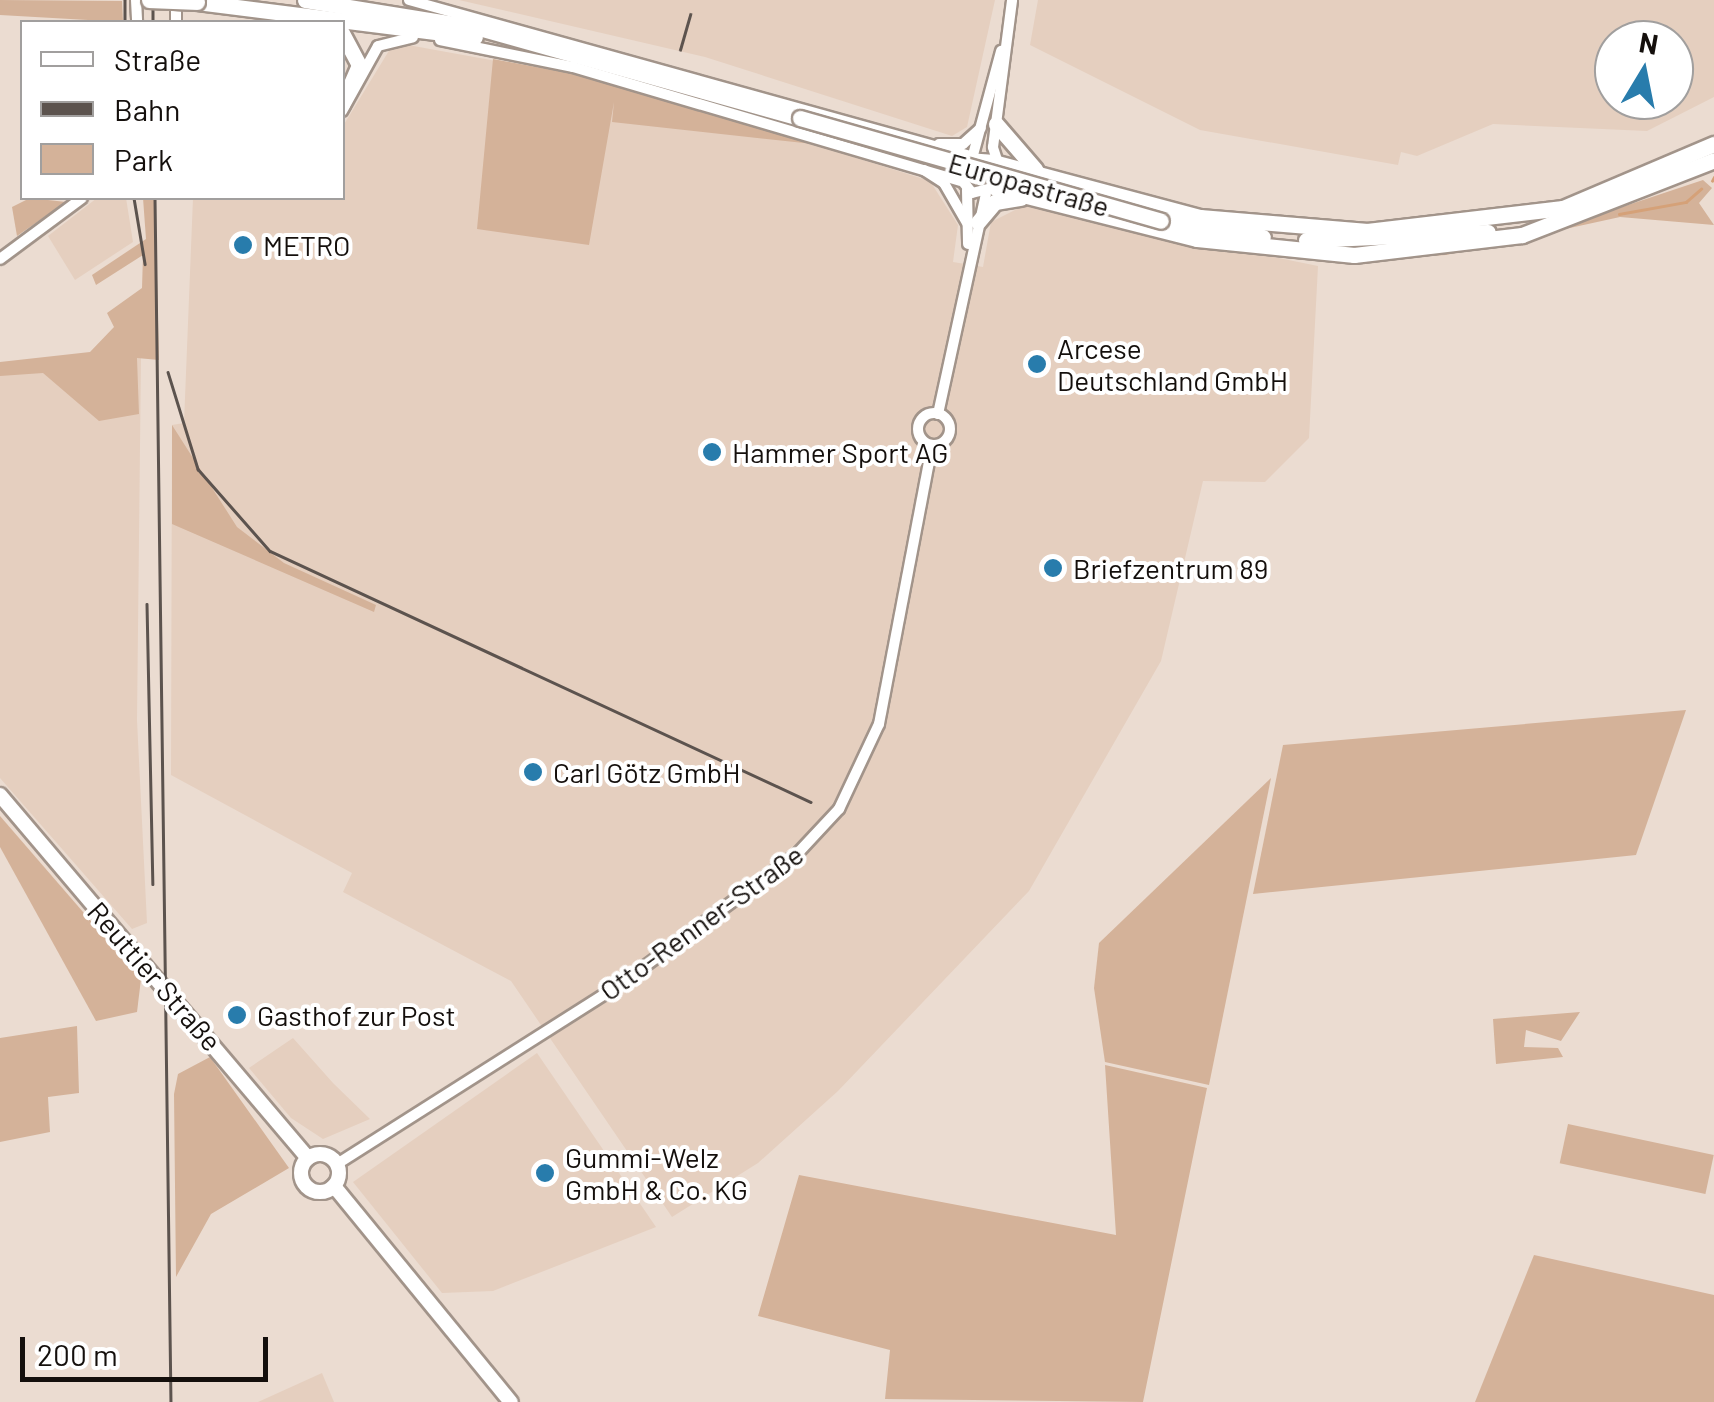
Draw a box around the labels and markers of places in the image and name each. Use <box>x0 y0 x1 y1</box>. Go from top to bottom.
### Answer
place label: METRO <box>263 228 350 262</box>
marker: METRO <box>232 234 254 256</box>
place label: Arcese Deutschland GmbH <box>1057 331 1288 397</box>
marker: Arcese Deutschland GmbH <box>1026 353 1048 375</box>
place label: Hammer Sport AG <box>732 435 949 469</box>
marker: Hammer Sport AG <box>701 441 723 463</box>
place label: Briefzentrum 89 <box>1073 551 1268 585</box>
marker: Briefzentrum 89 <box>1042 557 1064 579</box>
place label: Carl Götz GmbH <box>553 755 740 789</box>
marker: Carl Götz GmbH <box>522 761 544 783</box>
place label: Gasthof zur Post <box>257 998 456 1032</box>
marker: Gasthof zur Post <box>226 1004 248 1026</box>
place label: Gummi-Welz GmbH & Co. KG <box>565 1140 748 1206</box>
marker: Gummi-Welz GmbH & Co. KG <box>534 1162 556 1184</box>

